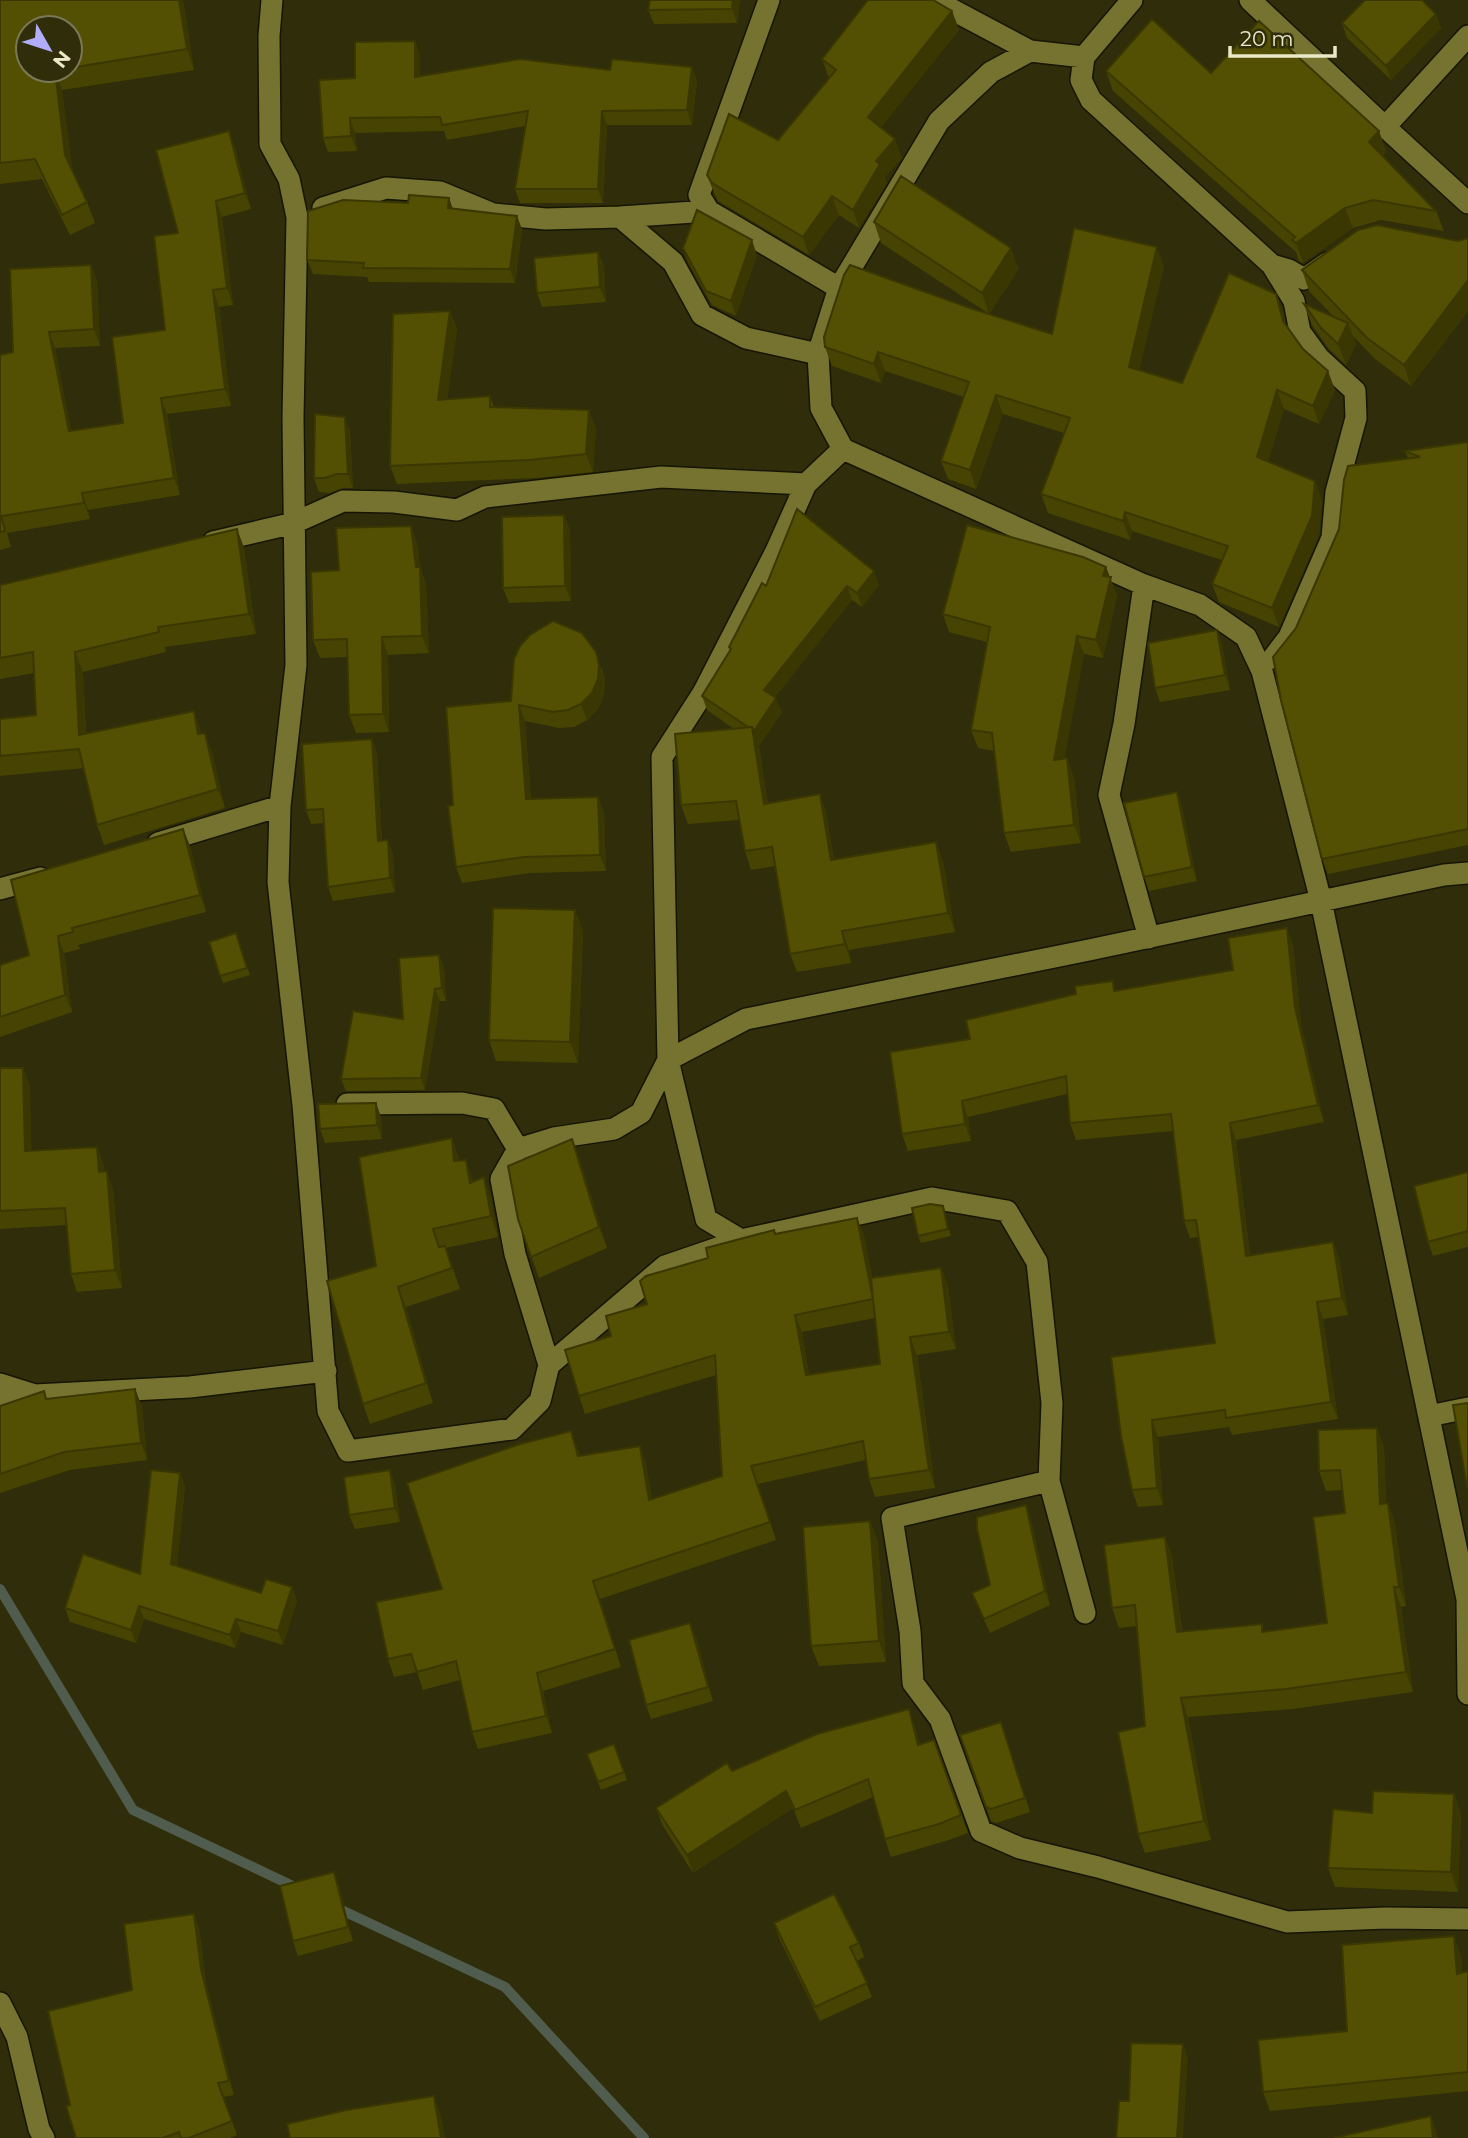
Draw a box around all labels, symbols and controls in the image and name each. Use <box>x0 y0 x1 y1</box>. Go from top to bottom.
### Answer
north arrow <box>14 14 84 84</box>
scale bar <box>1230 14 1335 58</box>
text: 20 m <box>1240 26 1294 51</box>
text: N <box>48 46 76 73</box>

